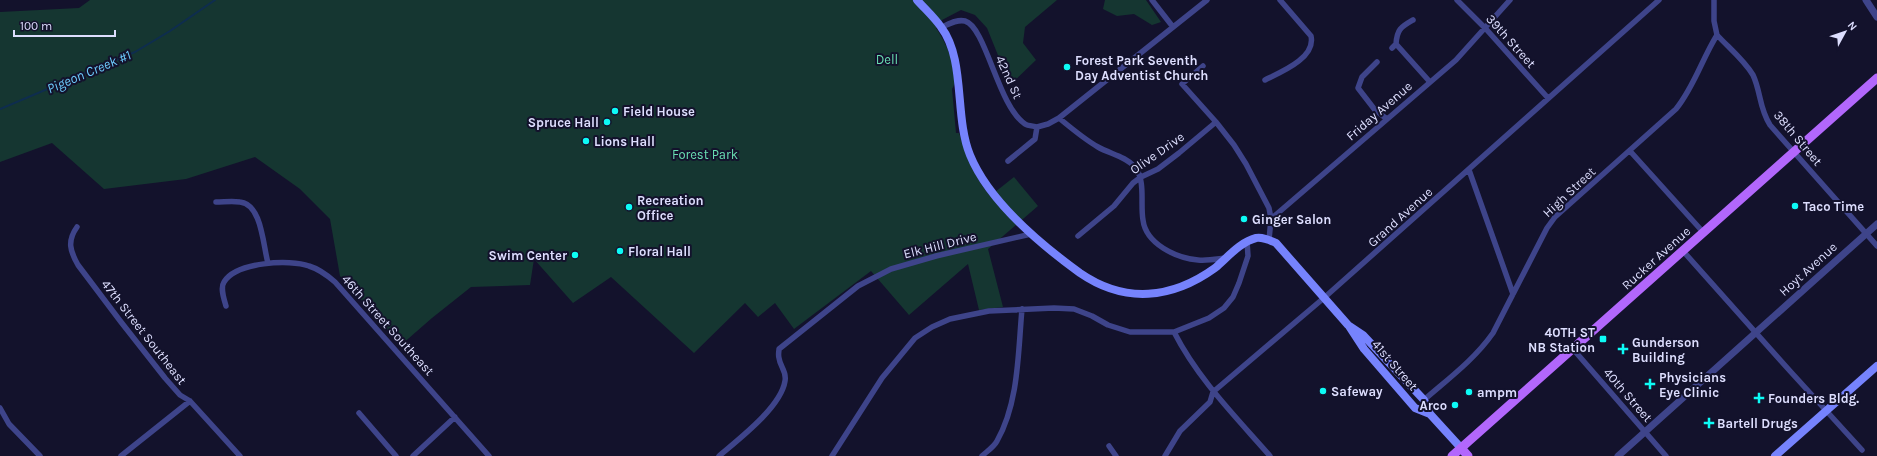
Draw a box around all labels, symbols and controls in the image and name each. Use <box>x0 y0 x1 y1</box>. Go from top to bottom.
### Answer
street label: 39th Street <box>1483 11 1539 71</box>
scale bar <box>14 12 115 38</box>
north arrow <box>1825 12 1865 52</box>
text: 100 m <box>20 19 52 33</box>
text: N <box>1845 19 1860 33</box>
water label: Pigeon Creek #1 <box>44 47 134 97</box>
park label: Dell <box>876 52 898 67</box>
street label: 42nd St <box>992 53 1026 101</box>
place label: Forest Park Seventh Day Adventist Church <box>1075 53 1208 83</box>
marker: Forest Park Seventh Day Adventist Church <box>1062 62 1072 72</box>
street label: Friday Avenue <box>1343 78 1415 144</box>
place label: Field House <box>623 104 695 119</box>
marker: Field House <box>610 106 620 116</box>
street label: 38th Street <box>1771 107 1825 169</box>
place label: Spruce Hall <box>528 115 599 130</box>
marker: Spruce Hall <box>602 117 612 127</box>
street label: Olive Drive <box>1127 129 1187 177</box>
place label: Lions Hall <box>594 134 655 149</box>
marker: Lions Hall <box>581 136 591 146</box>
park label: Forest Park <box>672 147 738 162</box>
street label: High Street <box>1540 164 1599 220</box>
street label: Grand Avenue <box>1365 184 1436 250</box>
place label: Recreation Office <box>637 193 704 223</box>
place label: Taco Time <box>1803 199 1864 214</box>
marker: Taco Time <box>1790 201 1800 211</box>
marker: Recreation Office <box>624 202 634 212</box>
place label: Ginger Salon <box>1252 212 1331 227</box>
marker: Ginger Salon <box>1239 214 1249 224</box>
street label: Rucker Avenue <box>1619 223 1694 293</box>
street label: Elk Hill Drive <box>902 229 978 261</box>
street label: Hoyt Avenue <box>1776 239 1840 299</box>
place label: Floral Hall <box>628 244 691 259</box>
marker: Floral Hall <box>615 246 625 256</box>
place label: Swim Center <box>489 248 568 263</box>
marker: Swim Center <box>570 250 580 260</box>
street label: 46th Street Southeast <box>339 272 437 379</box>
street label: 47th Street Southeast <box>98 277 190 388</box>
place label: 40TH ST NB Station <box>1528 325 1595 355</box>
marker: 40TH ST NB Station <box>1598 334 1608 344</box>
place label: Gunderson Building <box>1632 335 1699 365</box>
street label: 41st Street <box>1369 337 1421 393</box>
marker: Gunderson Building <box>1617 343 1629 355</box>
street label: 40th Street <box>1601 365 1656 425</box>
place label: Physicians Eye Clinic <box>1659 370 1726 400</box>
marker: Physicians Eye Clinic <box>1644 378 1656 390</box>
place label: Safeway <box>1331 384 1383 399</box>
place label: ampm <box>1477 385 1517 400</box>
marker: Safeway <box>1318 386 1328 396</box>
marker: ampm <box>1464 387 1474 397</box>
place label: Founders Bldg. <box>1768 391 1859 406</box>
marker: Founders Bldg. <box>1753 392 1765 404</box>
place label: Arco <box>1420 398 1447 413</box>
marker: Arco <box>1450 400 1460 410</box>
place label: Bartell Drugs <box>1717 416 1798 431</box>
marker: Bartell Drugs <box>1704 418 1714 428</box>

